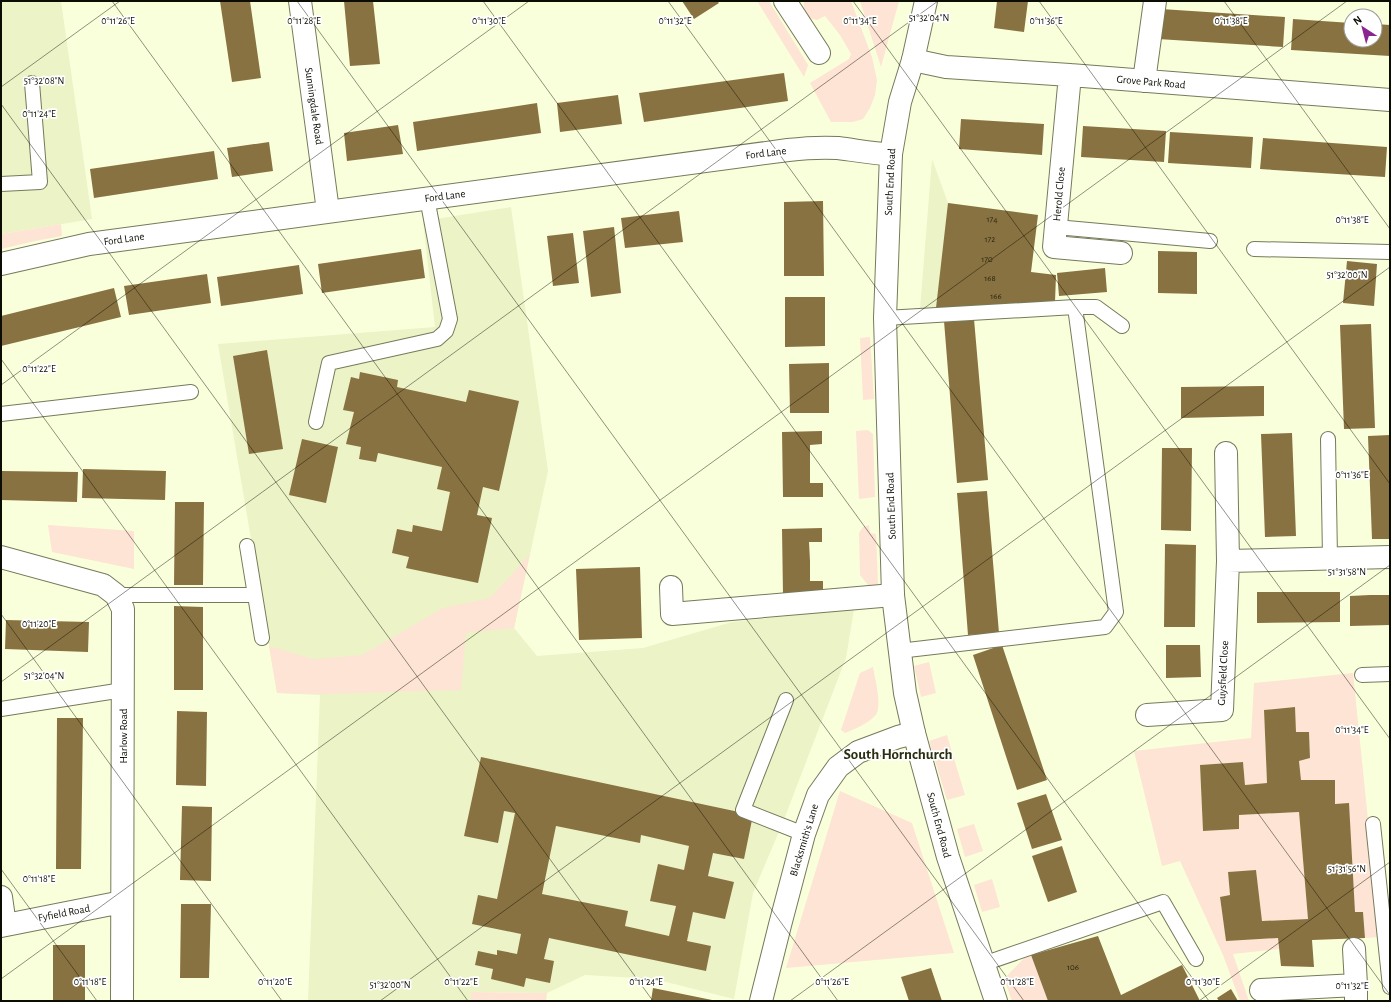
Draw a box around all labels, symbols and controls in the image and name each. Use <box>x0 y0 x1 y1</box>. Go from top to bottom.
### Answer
north arrow <box>1343 8 1383 48</box>
text: 51°32'04"N <box>909 13 949 23</box>
text: N <box>1351 14 1364 27</box>
text: 0°11'26"E <box>101 16 135 26</box>
text: 0°11'28"E <box>287 16 321 26</box>
text: 0°11'30"E <box>472 16 506 26</box>
text: 0°11'32"E <box>658 16 692 26</box>
text: 0°11'34"E <box>843 16 877 26</box>
text: 0°11'36"E <box>1029 16 1063 26</box>
text: 0°11'38"E <box>1214 16 1248 26</box>
street label: Sunningdale Road <box>303 67 325 146</box>
street label: Grove Park Road <box>1116 74 1186 91</box>
text: 51°32'08"N <box>24 76 64 86</box>
text: 0°11'24"E <box>22 109 56 119</box>
street label: Ford Lane <box>745 145 787 161</box>
street label: South End Road <box>883 148 897 216</box>
street label: Herold Close <box>1051 166 1067 222</box>
street label: Ford Lane <box>424 188 466 204</box>
house number: 174 <box>986 215 998 224</box>
text: 0°11'38"E <box>1335 215 1369 225</box>
street label: Ford Lane <box>103 231 145 247</box>
house number: 172 <box>985 235 995 244</box>
house number: 170 <box>981 255 993 264</box>
text: 51°32'00"N <box>1326 270 1368 280</box>
house number: 168 <box>984 274 996 283</box>
house number: 166 <box>990 292 1002 301</box>
text: 0°11'22"E <box>22 364 56 374</box>
text: 0°11'36"E <box>1335 470 1369 480</box>
street label: South End Road <box>884 472 898 540</box>
text: 51°31'58"N <box>1328 567 1366 577</box>
text: 0°11'20"E <box>22 619 56 629</box>
street label: Guysfield Close <box>1216 640 1230 706</box>
text: 51°32'04"N <box>24 671 64 681</box>
street label: Harlow Road <box>118 708 129 763</box>
text: 0°11'34"E <box>1335 725 1369 735</box>
district label: South Hornchurch <box>844 747 952 762</box>
street label: South End Road <box>925 791 953 859</box>
street label: Blacksmith's Lane <box>788 803 820 877</box>
text: 51°31'56"N <box>1328 864 1366 874</box>
text: 0°11'18"E <box>23 874 55 884</box>
street label: Fyfield Road <box>37 903 91 923</box>
house number: 106 <box>1067 963 1079 972</box>
text: 0°11'18"E <box>74 977 106 987</box>
text: 0°11'20"E <box>258 977 292 987</box>
text: 0°11'22"E <box>444 977 478 987</box>
text: 0°11'24"E <box>629 977 663 987</box>
text: 0°11'26"E <box>815 977 849 987</box>
text: 0°11'28"E <box>1000 977 1034 987</box>
text: 0°11'30"E <box>1186 977 1220 987</box>
text: 51°32'00"N <box>369 980 411 990</box>
text: 0°11'32"E <box>1335 981 1369 991</box>

